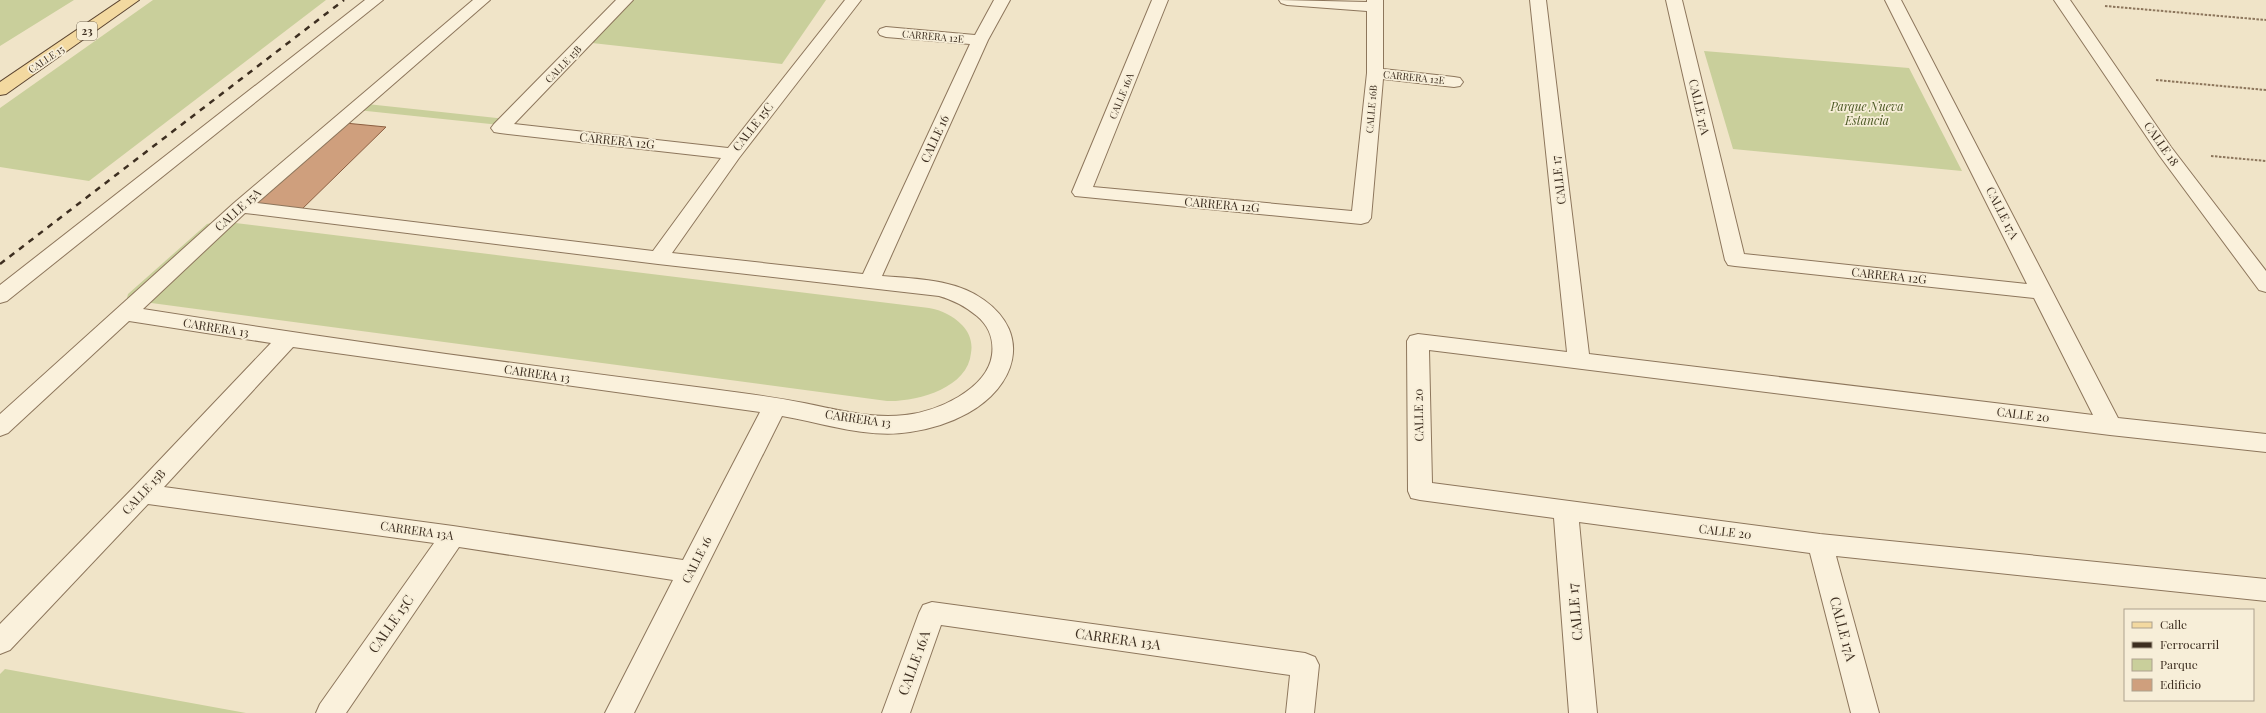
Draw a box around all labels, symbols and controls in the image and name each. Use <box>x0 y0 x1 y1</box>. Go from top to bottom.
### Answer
road number: 23 <box>77 22 97 40</box>
street label: CARRERA 12E <box>902 26 964 46</box>
street label: CALLE 15 <box>25 42 67 76</box>
street label: CALLE 15B <box>542 42 584 86</box>
street label: CARRERA 12E <box>1382 67 1446 87</box>
street label: CALLE 16A <box>1105 70 1137 121</box>
street label: CALLE 17A <box>1686 77 1714 137</box>
street label: CALLE 16B <box>1362 84 1380 134</box>
park label: Parque Nueva Estancia <box>1829 98 1904 128</box>
street label: CALLE 15C <box>728 99 776 154</box>
street label: CALLE 16 <box>916 112 952 165</box>
street label: CALLE 18 <box>2141 118 2183 169</box>
street label: CARRERA 12G <box>579 128 656 152</box>
street label: CALLE 17 <box>1547 155 1569 206</box>
street label: CALLE 15A <box>211 184 264 234</box>
street label: CALLE 17A <box>1983 184 2023 242</box>
street label: CARRERA 12G <box>1184 193 1261 215</box>
street label: CARRERA 12G <box>1851 263 1928 287</box>
street label: CARRERA 13 <box>182 314 250 340</box>
street label: CARRERA 13 <box>503 360 571 386</box>
street label: CALLE 20 <box>1410 388 1426 442</box>
street label: CALLE 20 <box>1996 403 2050 425</box>
street label: CARRERA 13 <box>824 405 892 431</box>
street label: CALLE 15B <box>118 465 168 518</box>
street label: CARRERA 13A <box>379 517 455 543</box>
street label: CALLE 20 <box>1698 520 1752 542</box>
street label: CALLE 16 <box>677 533 715 586</box>
street label: CALLE 17 <box>1563 582 1586 642</box>
street label: CALLE 15C <box>364 591 418 657</box>
street label: CALLE 17A <box>1826 594 1861 664</box>
legend <box>2124 609 2254 701</box>
text: Calle <box>2160 616 2187 632</box>
street label: CARRERA 13A <box>1074 623 1162 654</box>
street label: CALLE 16A <box>893 628 934 698</box>
text: Ferrocarril <box>2160 636 2220 652</box>
text: Parque <box>2160 656 2198 672</box>
text: Edificio <box>2160 676 2202 692</box>

